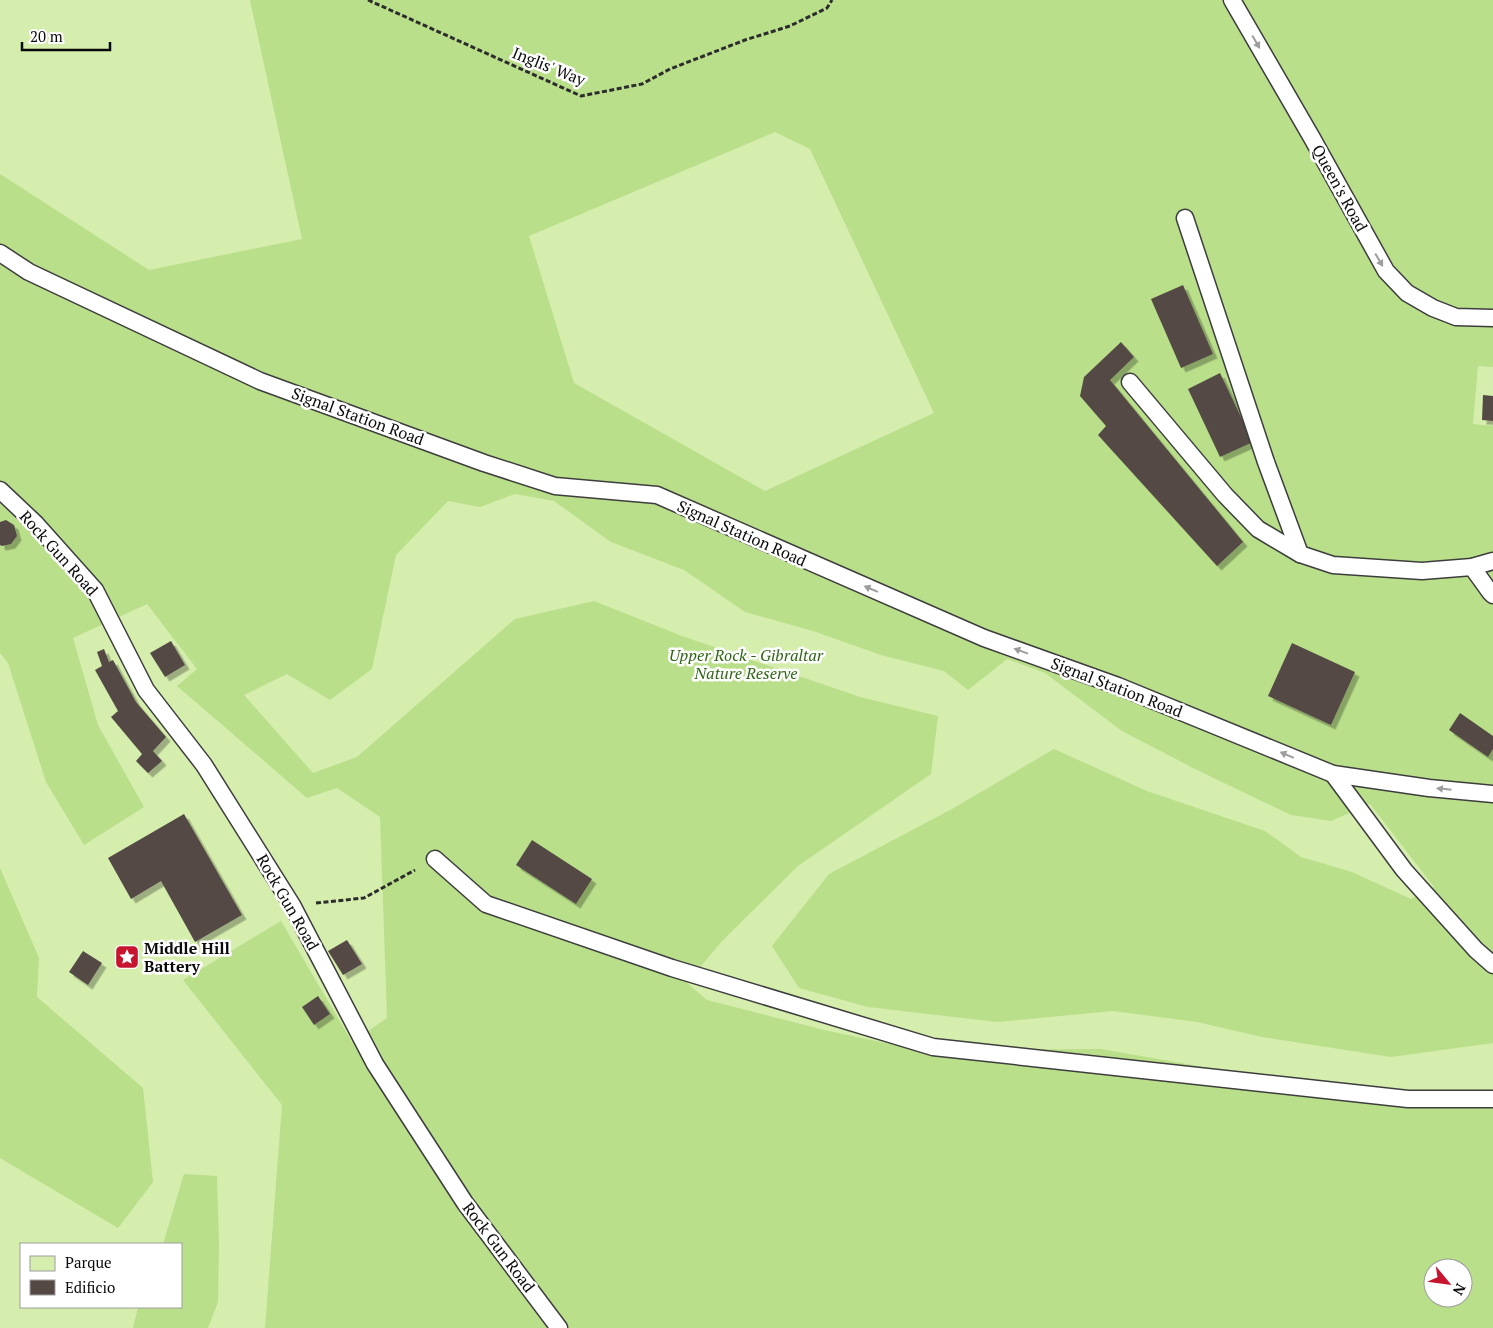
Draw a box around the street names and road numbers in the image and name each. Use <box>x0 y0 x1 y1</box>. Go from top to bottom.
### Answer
street label: Inglis' Way <box>509 41 590 91</box>
street label: Queen's Road <box>1307 141 1373 236</box>
street label: Signal Station Road <box>289 382 427 450</box>
street label: Signal Station Road <box>674 495 810 571</box>
street label: Rock Gun Road <box>15 506 103 600</box>
street label: Signal Station Road <box>1048 652 1186 722</box>
street label: Rock Gun Road <box>252 850 324 954</box>
street label: Rock Gun Road <box>458 1197 540 1297</box>

